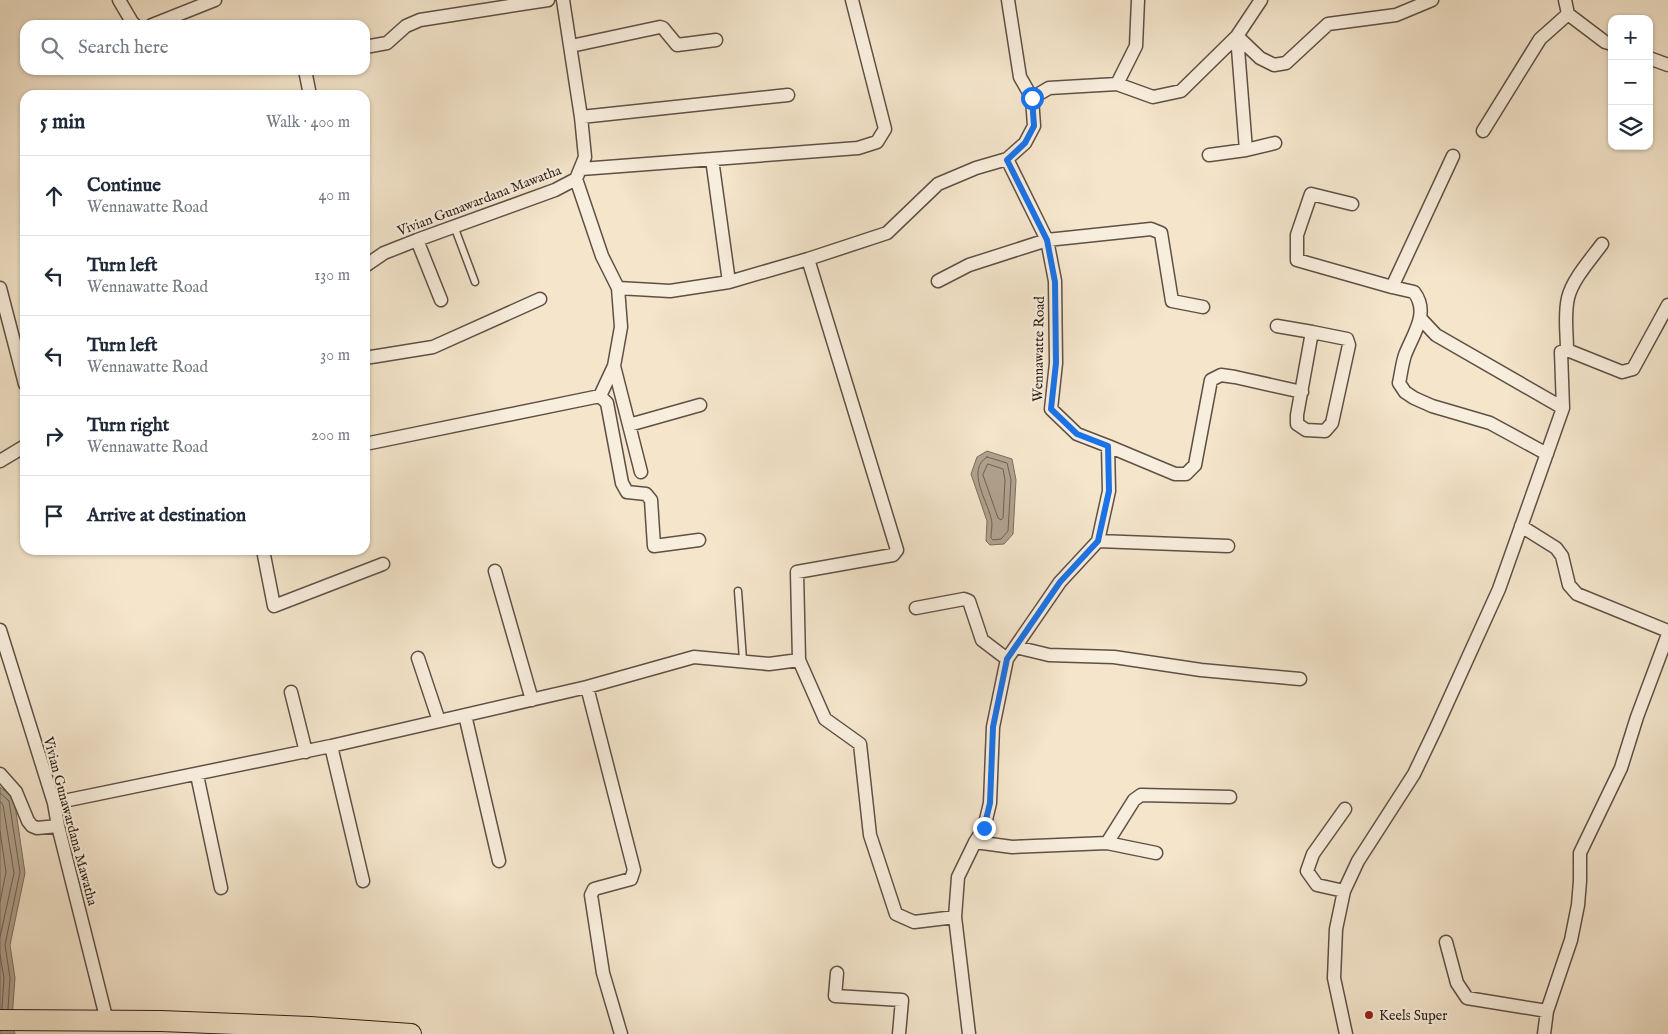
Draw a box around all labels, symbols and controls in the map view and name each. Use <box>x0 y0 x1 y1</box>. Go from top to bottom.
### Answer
map controls <box>1608 15 1653 150</box>
button: + <box>1608 15 1653 60</box>
search box <box>20 20 370 75</box>
icon: search <box>38 34 66 62</box>
text: Search here <box>78 36 169 60</box>
button: − <box>1608 60 1653 105</box>
route start <box>1021 87 1044 110</box>
button: layers <box>1608 105 1653 150</box>
text: 5 min <box>40 109 85 136</box>
text: Walk · 400 m <box>266 113 350 133</box>
street label: Vivian Gunawardana Mawatha <box>394 161 565 241</box>
text: Continue <box>87 174 161 198</box>
icon: ahead <box>40 182 68 210</box>
text: 40 m <box>318 186 350 206</box>
text: Wennawatte Road <box>87 198 208 218</box>
text: Turn left <box>87 254 158 278</box>
icon: left <box>40 262 68 290</box>
text: 130 m <box>314 266 350 286</box>
text: Wennawatte Road <box>87 278 208 298</box>
street label: Wennawatte Road <box>1029 295 1049 402</box>
text: Turn left <box>87 334 158 358</box>
icon: left <box>40 342 68 370</box>
text: 30 m <box>320 346 350 366</box>
text: Wennawatte Road <box>87 358 208 378</box>
text: Turn right <box>87 414 169 438</box>
icon: right <box>40 422 68 450</box>
text: 200 m <box>311 426 350 446</box>
text: Wennawatte Road <box>87 438 208 458</box>
icon: arrive <box>40 502 68 530</box>
text: Arrive at destination <box>87 504 246 528</box>
street label: Vivian Gunawardana Mawatha <box>39 734 102 909</box>
route end <box>973 817 996 840</box>
place label: Keels Super <box>1379 1007 1447 1025</box>
marker: Keels Super <box>1363 1009 1375 1021</box>

